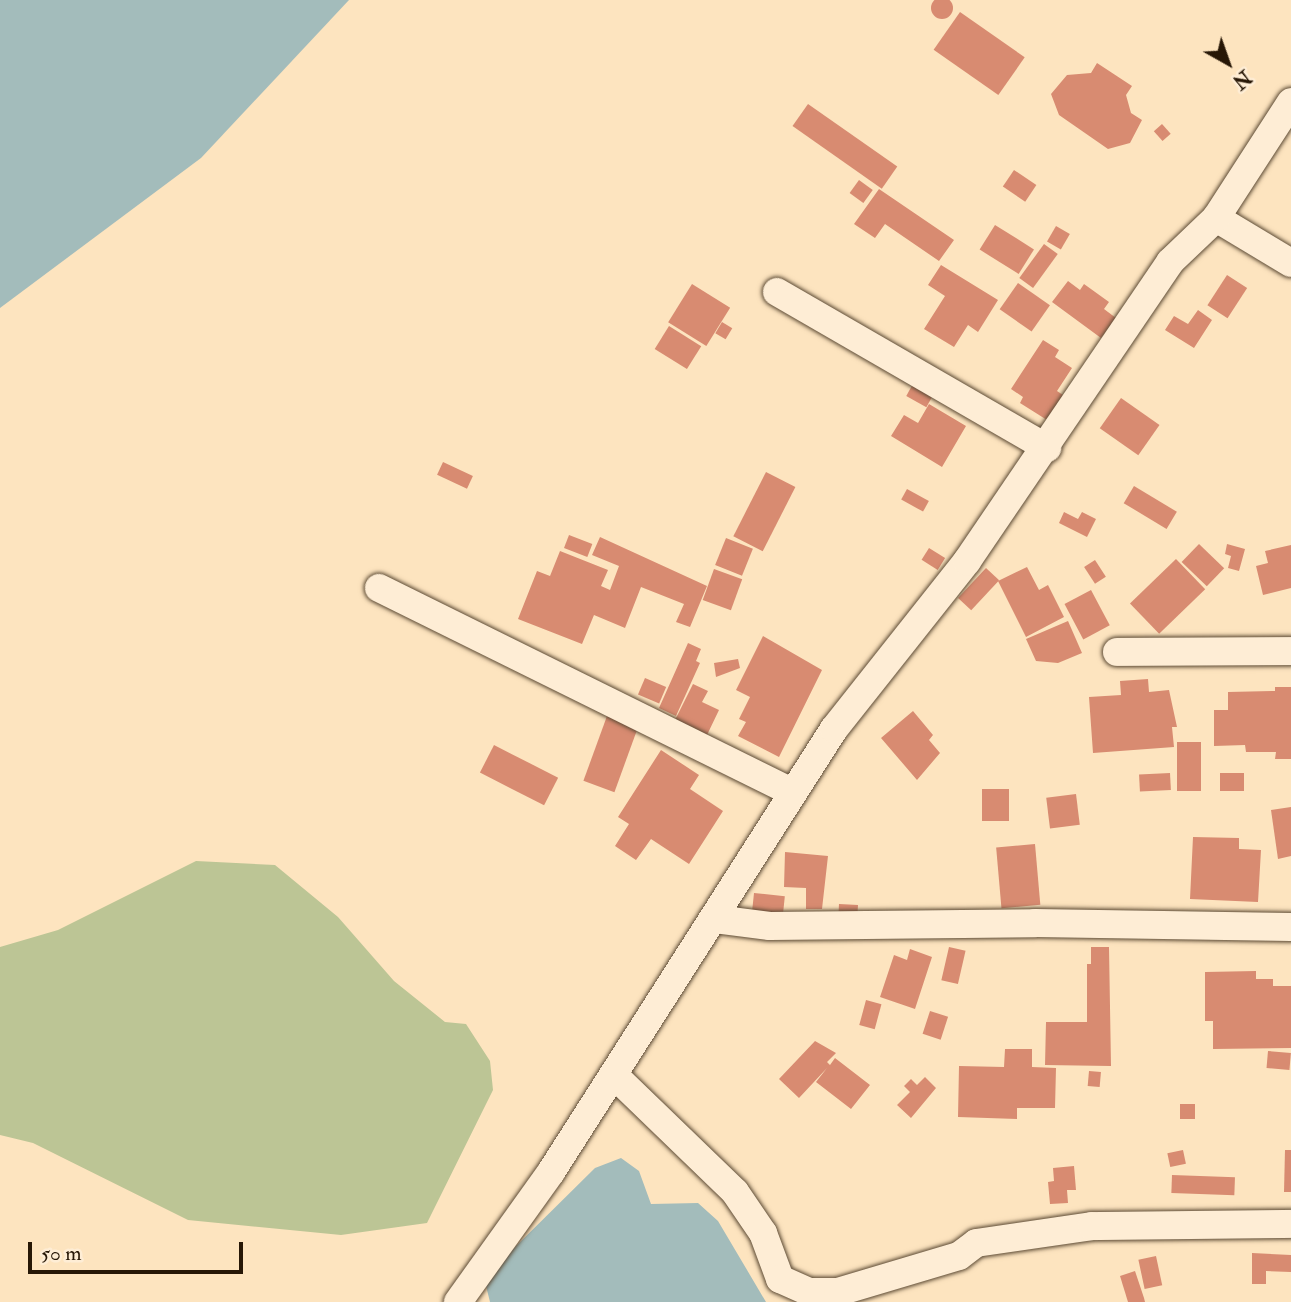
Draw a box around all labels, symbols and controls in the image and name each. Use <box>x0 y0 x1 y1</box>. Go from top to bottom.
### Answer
north arrow <box>1193 28 1263 98</box>
text: N <box>1227 64 1256 94</box>
scale bar <box>32 1228 247 1272</box>
text: 50 m <box>41 1240 82 1267</box>

